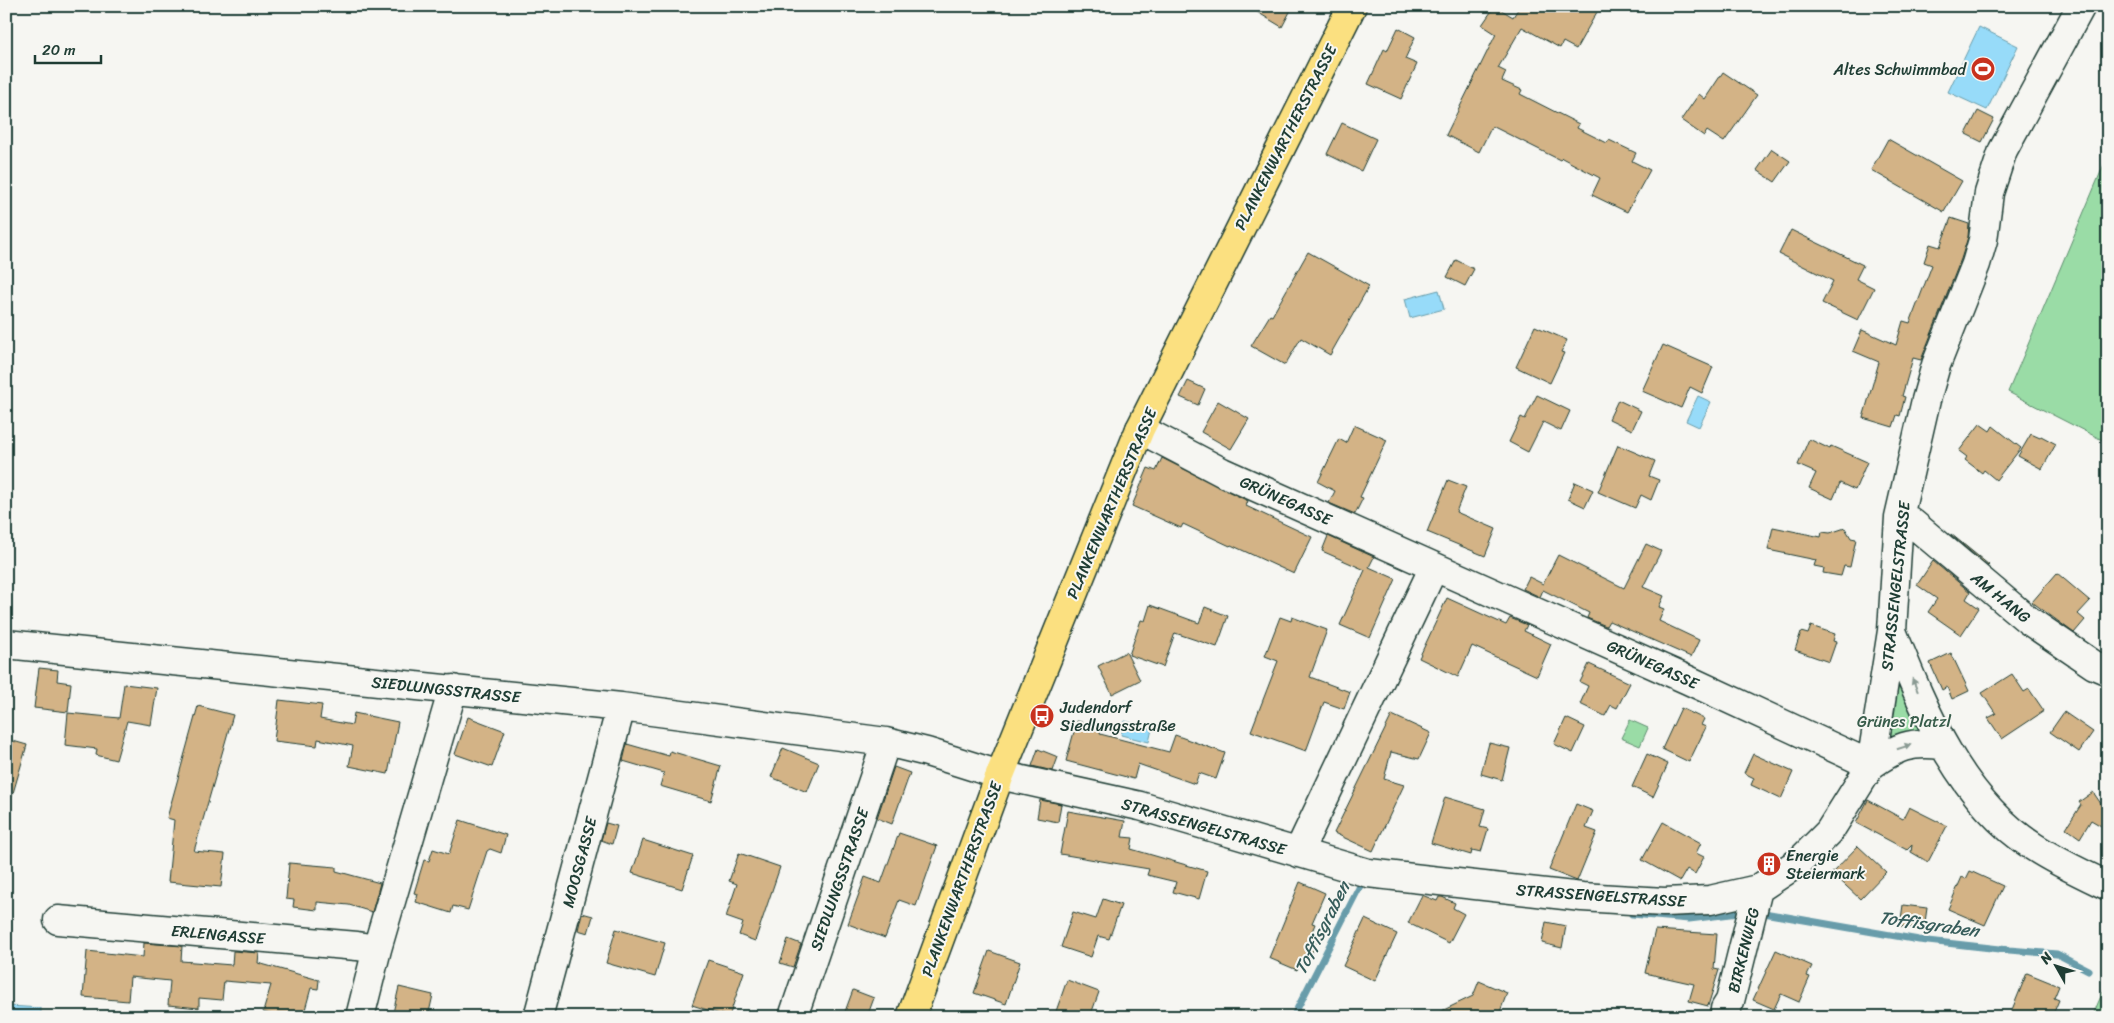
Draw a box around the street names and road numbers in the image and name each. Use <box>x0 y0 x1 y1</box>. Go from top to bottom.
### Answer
street label: PLANKENWARTHERSTRASSE <box>1226 38 1346 235</box>
street label: PLANKENWARTHERSTRASSE <box>1058 402 1165 603</box>
street label: GRÜNEGASSE <box>1235 467 1338 534</box>
street label: STRASSENGELSTRASSE <box>1872 499 1919 672</box>
street label: AM HANG <box>1963 563 2037 631</box>
street label: GRÜNEGASSE <box>1602 631 1705 698</box>
street label: SIEDLUNGSSTRASSE <box>370 667 523 712</box>
street label: PLANKENWARTHERSTRASSE <box>913 777 1011 981</box>
street label: STRASSENGELSTRASSE <box>1118 789 1291 864</box>
street label: SIEDLUNGSSTRASSE <box>801 803 878 955</box>
street label: MOOSGASSE <box>553 812 606 911</box>
street label: STRASSENGELSTRASSE <box>1515 875 1688 916</box>
street label: BIRKENWEG <box>1719 904 1768 996</box>
street label: ERLENGASSE <box>170 916 267 953</box>

